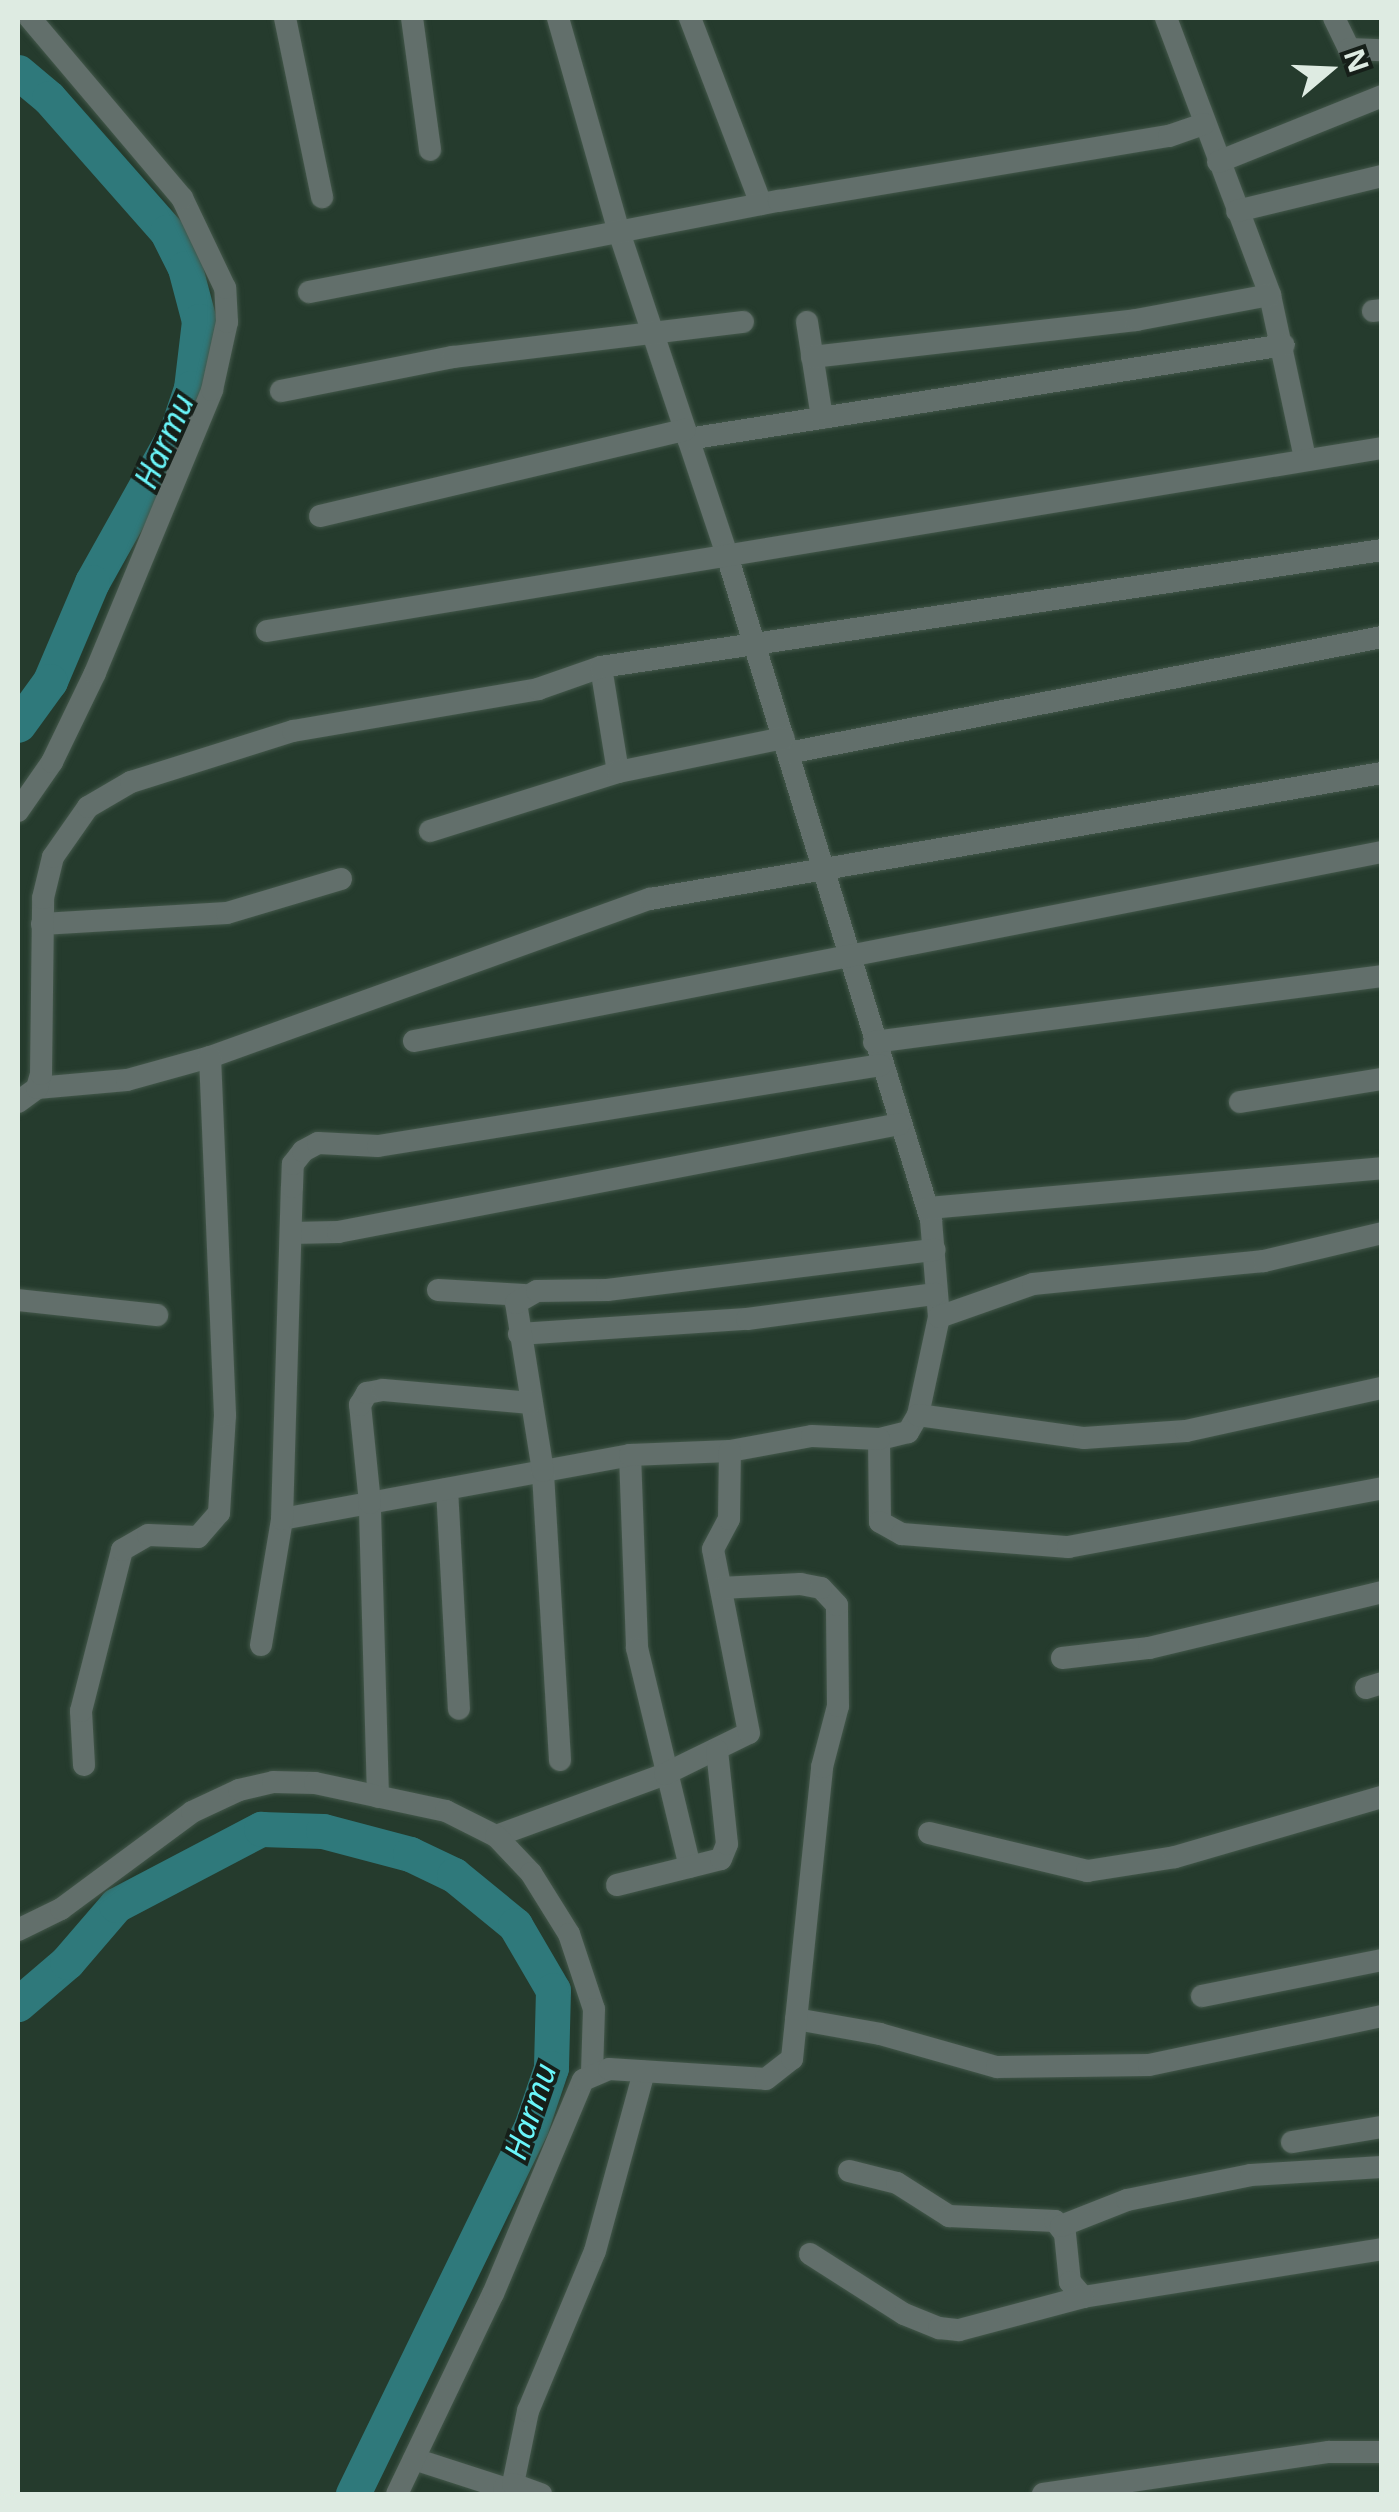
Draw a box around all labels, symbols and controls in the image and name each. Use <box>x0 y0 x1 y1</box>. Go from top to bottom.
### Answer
north arrow <box>1279 20 1379 120</box>
text: N <box>1336 43 1379 77</box>
water label: Harmu <box>126 388 202 494</box>
water label: Harmu <box>496 2058 564 2164</box>

